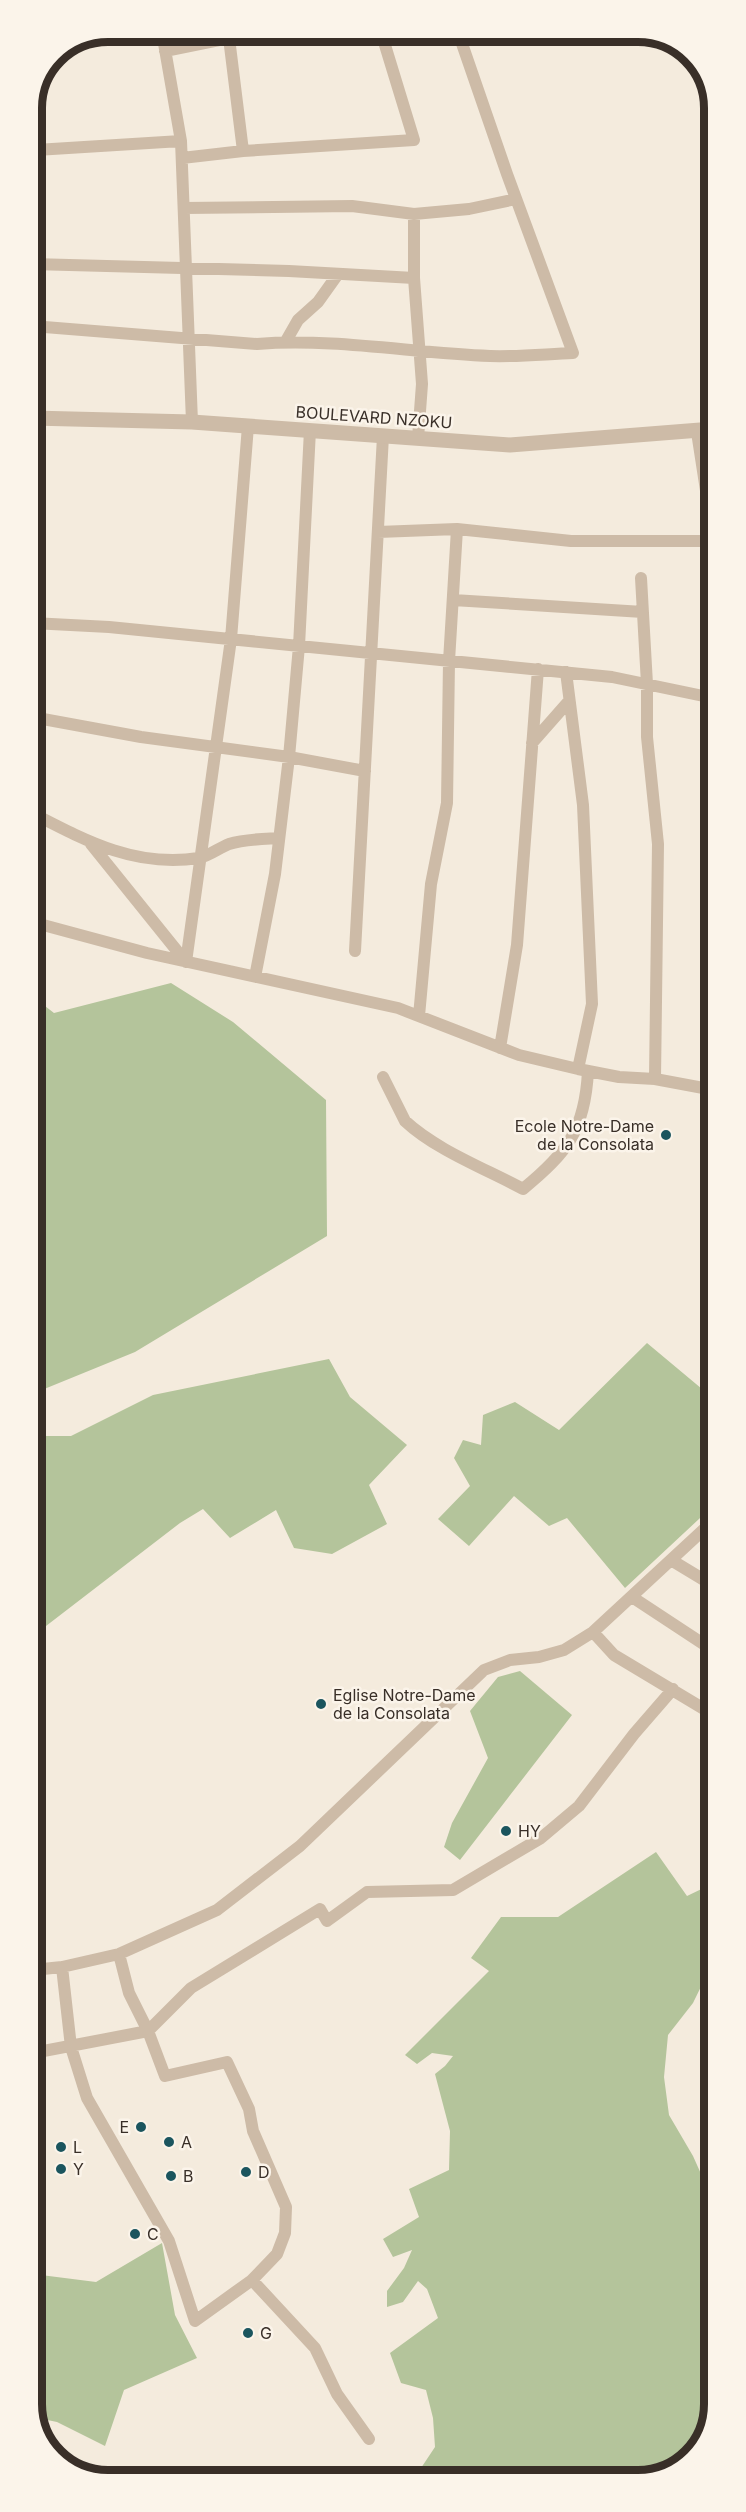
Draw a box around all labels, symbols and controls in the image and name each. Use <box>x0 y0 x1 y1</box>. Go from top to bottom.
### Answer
street label: BOULEVARD NZOKU <box>295 402 453 432</box>
place label: Ecole Notre-Dame de la Consolata <box>515 1116 654 1154</box>
marker: Ecole Notre-Dame de la Consolata <box>659 1128 673 1142</box>
place label: Eglise Notre-Dame de la Consolata <box>333 1685 476 1723</box>
marker: Eglise Notre-Dame de la Consolata <box>314 1697 328 1711</box>
place label: HY <box>518 1821 541 1841</box>
marker: HY <box>499 1824 513 1838</box>
place label: E <box>119 2117 129 2137</box>
marker: E <box>134 2120 148 2134</box>
place label: A <box>181 2132 192 2152</box>
marker: A <box>162 2135 176 2149</box>
place label: L <box>73 2137 82 2157</box>
marker: L <box>54 2140 68 2154</box>
place label: Y <box>73 2159 84 2179</box>
marker: Y <box>54 2162 68 2176</box>
place label: D <box>258 2162 270 2182</box>
marker: D <box>239 2165 253 2179</box>
place label: B <box>183 2166 193 2186</box>
marker: B <box>164 2169 178 2183</box>
place label: C <box>147 2224 159 2244</box>
marker: C <box>128 2227 142 2241</box>
place label: G <box>260 2323 272 2343</box>
marker: G <box>241 2326 255 2340</box>

